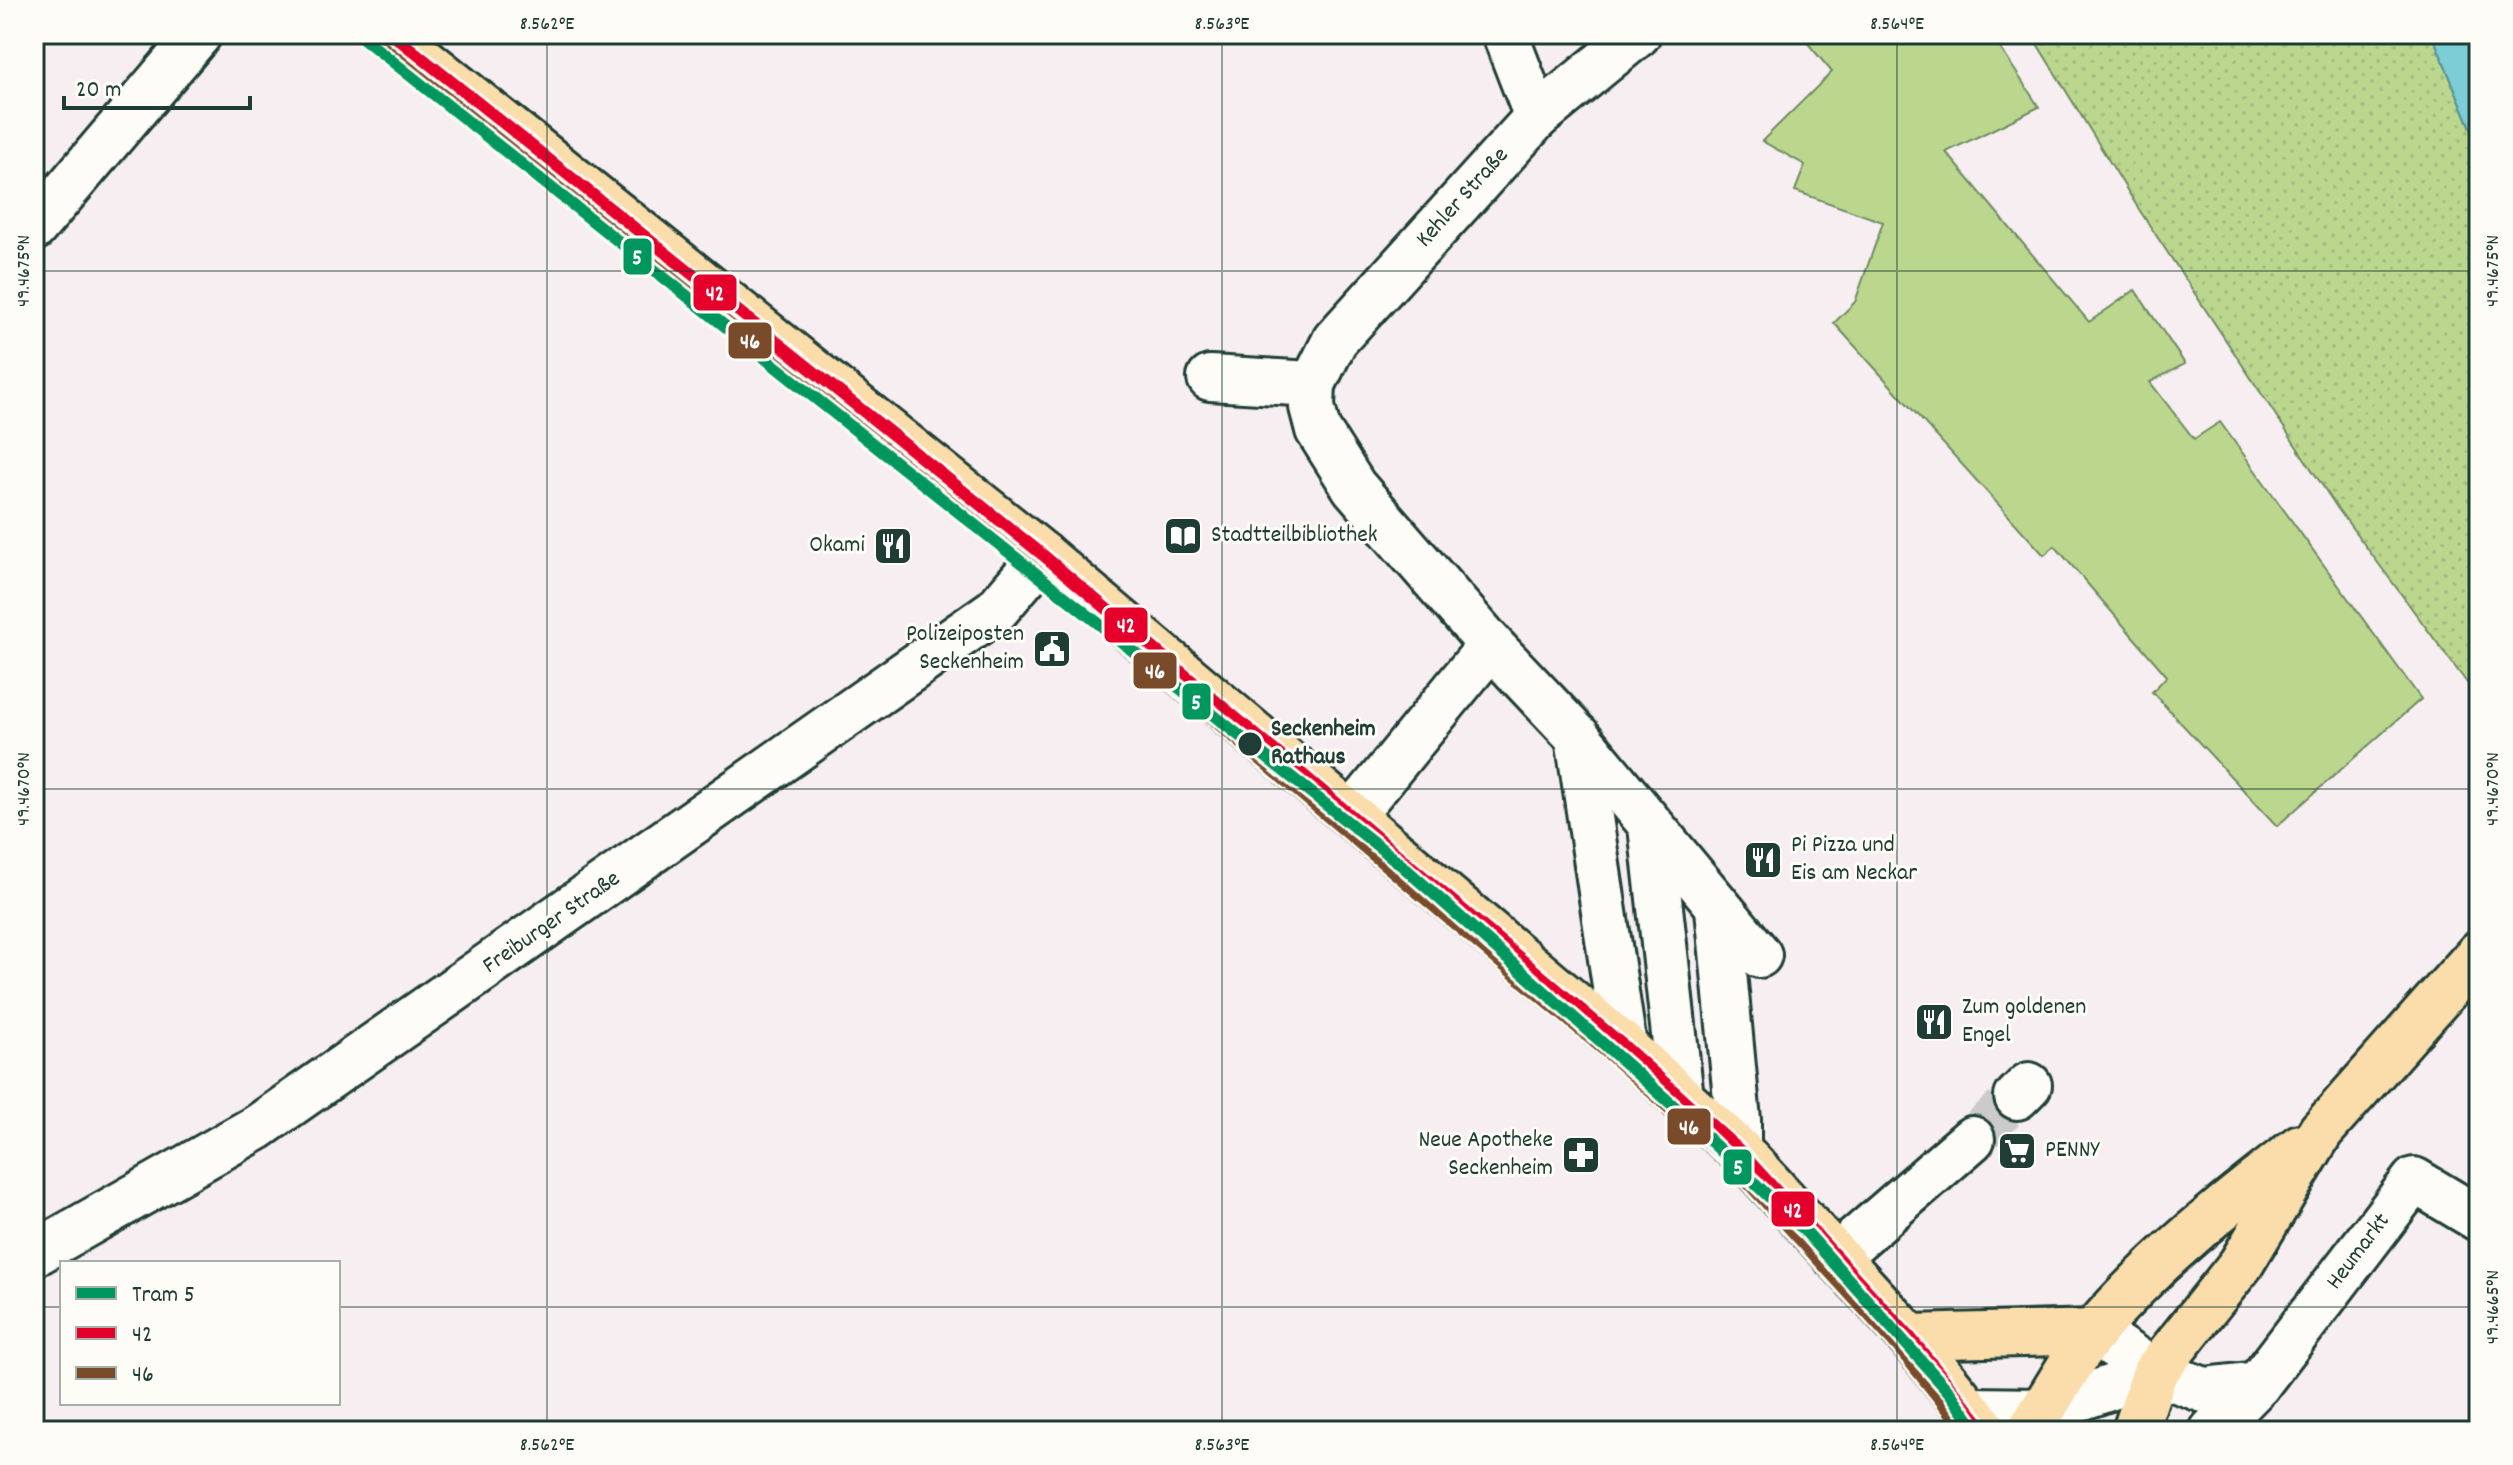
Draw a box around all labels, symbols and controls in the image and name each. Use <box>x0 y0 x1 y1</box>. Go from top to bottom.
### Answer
text: 8.562°E <box>520 11 574 39</box>
text: 8.563°E <box>1195 11 1249 39</box>
text: 8.564°E <box>1870 11 1924 39</box>
scale bar <box>64 60 250 110</box>
text: 20 m <box>76 74 122 108</box>
street label: Kehler Straße <box>1409 140 1517 256</box>
text: 49.4675°N <box>11 235 39 307</box>
text: 49.4675°N <box>2480 235 2508 307</box>
line badge: 5 <box>622 237 653 276</box>
text: 5 <box>632 244 642 275</box>
line badge: 42 <box>692 273 738 312</box>
text: 42 <box>706 280 724 311</box>
line badge: 46 <box>727 321 773 360</box>
text: 46 <box>740 328 760 359</box>
library icon: Stadtteilbibliothek <box>1162 515 1204 557</box>
place label: Stadtteilbibliothek <box>1211 519 1378 553</box>
restaurant icon: Okami <box>872 525 914 567</box>
place label: Okami <box>809 529 865 563</box>
line badge: 42 <box>1103 606 1149 644</box>
text: 42 <box>1117 612 1135 643</box>
place label: Polizeiposten Seckenheim <box>906 618 1024 680</box>
public building icon: Polizeiposten Seckenheim <box>1031 628 1073 670</box>
line badge: 46 <box>1132 651 1178 690</box>
text: 46 <box>1145 658 1165 689</box>
line badge: 5 <box>1181 682 1212 721</box>
text: 5 <box>1191 689 1201 720</box>
place label: Seckenheim Rathaus <box>1271 713 1376 775</box>
marker: Seckenheim Rathaus <box>1236 730 1264 758</box>
text: 49.4670°N <box>11 752 39 826</box>
text: 49.4670°N <box>2480 752 2508 826</box>
place label: Pi Pizza und Eis am Neckar <box>1791 829 1917 891</box>
restaurant icon: Pi Pizza und Eis am Neckar <box>1742 839 1784 881</box>
street label: Freiburger Straße <box>476 863 628 983</box>
place label: Zum goldenen Engel <box>1962 991 2086 1053</box>
restaurant icon: Zum goldenen Engel <box>1913 1001 1955 1043</box>
line badge: 46 <box>1666 1107 1712 1146</box>
text: 46 <box>1679 1114 1699 1145</box>
place label: Neue Apotheke Seckenheim <box>1419 1124 1553 1186</box>
supermarket icon: PENNY <box>1996 1130 2038 1172</box>
pharmacy icon: Neue Apotheke Seckenheim <box>1560 1134 1602 1176</box>
place label: PENNY <box>2045 1134 2101 1168</box>
line badge: 5 <box>1722 1148 1753 1186</box>
text: 5 <box>1733 1154 1743 1185</box>
line badge: 42 <box>1770 1190 1816 1228</box>
text: 42 <box>1784 1197 1802 1228</box>
street label: Heumarkt <box>2319 1206 2399 1298</box>
legend <box>60 1261 340 1405</box>
text: 49.4665°N <box>2480 1270 2508 1344</box>
text: Tram 5 <box>132 1279 195 1313</box>
text: 42 <box>132 1319 152 1353</box>
text: 46 <box>132 1359 154 1393</box>
text: 8.562°E <box>520 1432 574 1460</box>
text: 8.563°E <box>1195 1432 1249 1460</box>
text: 8.564°E <box>1870 1432 1924 1460</box>

